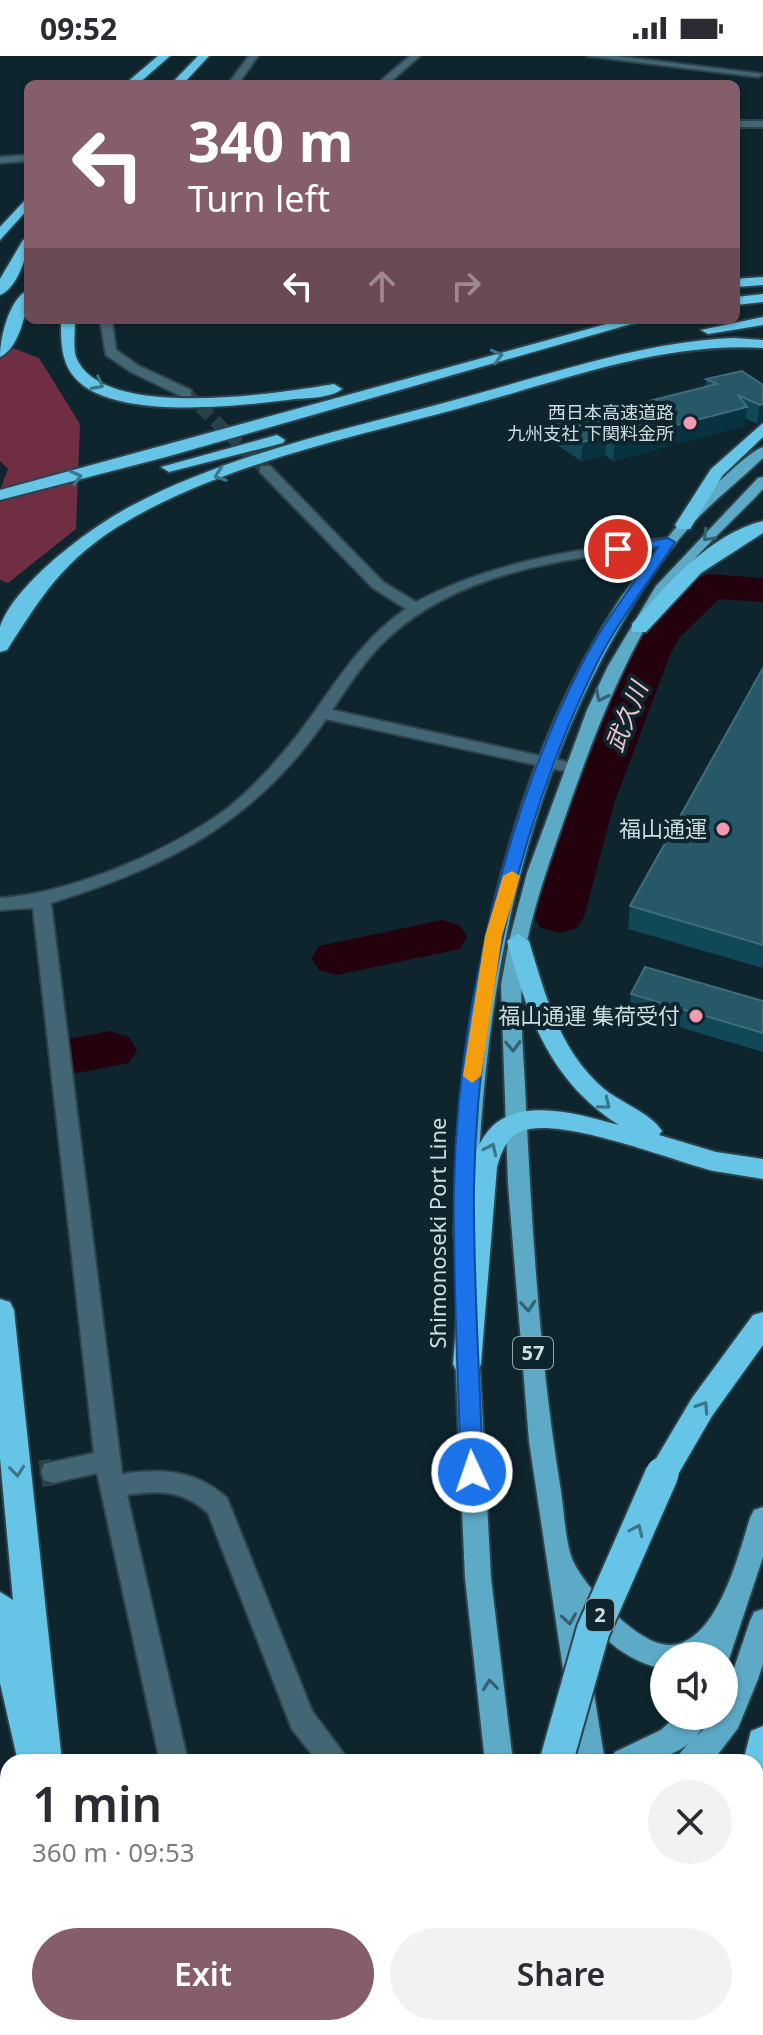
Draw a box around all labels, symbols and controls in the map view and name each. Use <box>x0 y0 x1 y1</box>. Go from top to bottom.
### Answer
text: 09:52 <box>40 8 117 49</box>
text: 340 m <box>188 102 353 178</box>
icon: left <box>56 112 160 216</box>
text: Turn left <box>188 174 330 223</box>
icon: left <box>276 264 320 308</box>
icon: ahead <box>360 264 404 308</box>
icon: right <box>444 264 488 308</box>
one-way arrow <box>490 348 504 365</box>
one-way arrow <box>89 374 104 389</box>
place label: 西日本高速道路 九州支社 下関料金所 <box>507 400 674 445</box>
marker: 西日本高速道路 九州支社 下関料金所 <box>681 414 699 432</box>
one-way arrow <box>214 465 228 481</box>
one-way arrow <box>68 469 82 486</box>
pin <box>584 515 652 583</box>
icon: arrive <box>596 527 640 571</box>
one-way arrow <box>703 527 717 541</box>
water label: 武久川 <box>597 674 656 756</box>
one-way arrow <box>595 688 611 703</box>
place label: 福山通運 <box>619 813 707 843</box>
marker: 福山通運 <box>714 820 732 838</box>
place label: 福山通運 集荷受付 <box>498 1000 680 1030</box>
marker: 福山通運 集荷受付 <box>687 1007 705 1025</box>
one-way arrow <box>504 1040 521 1053</box>
one-way arrow <box>596 1094 610 1109</box>
street label: Shimonoseki Port Line <box>422 1118 452 1348</box>
one-way arrow <box>482 1142 498 1157</box>
one-way arrow <box>520 1300 537 1313</box>
road number: 57 <box>513 1337 553 1369</box>
one-way arrow <box>693 1402 708 1416</box>
position arrow <box>430 1430 514 1514</box>
one-way arrow <box>9 1465 26 1478</box>
one-way arrow <box>627 1524 643 1539</box>
road number: 2 <box>586 1599 614 1631</box>
one-way arrow <box>560 1612 577 1626</box>
map controls <box>650 1642 738 1730</box>
button: sound <box>650 1642 738 1730</box>
one-way arrow <box>482 1678 499 1691</box>
text: 1 min <box>32 1771 162 1836</box>
button: close <box>648 1780 732 1864</box>
text: 360 m · 09:53 <box>32 1834 195 1870</box>
button: Exit <box>32 1928 374 2020</box>
button: Share <box>390 1928 732 2020</box>

